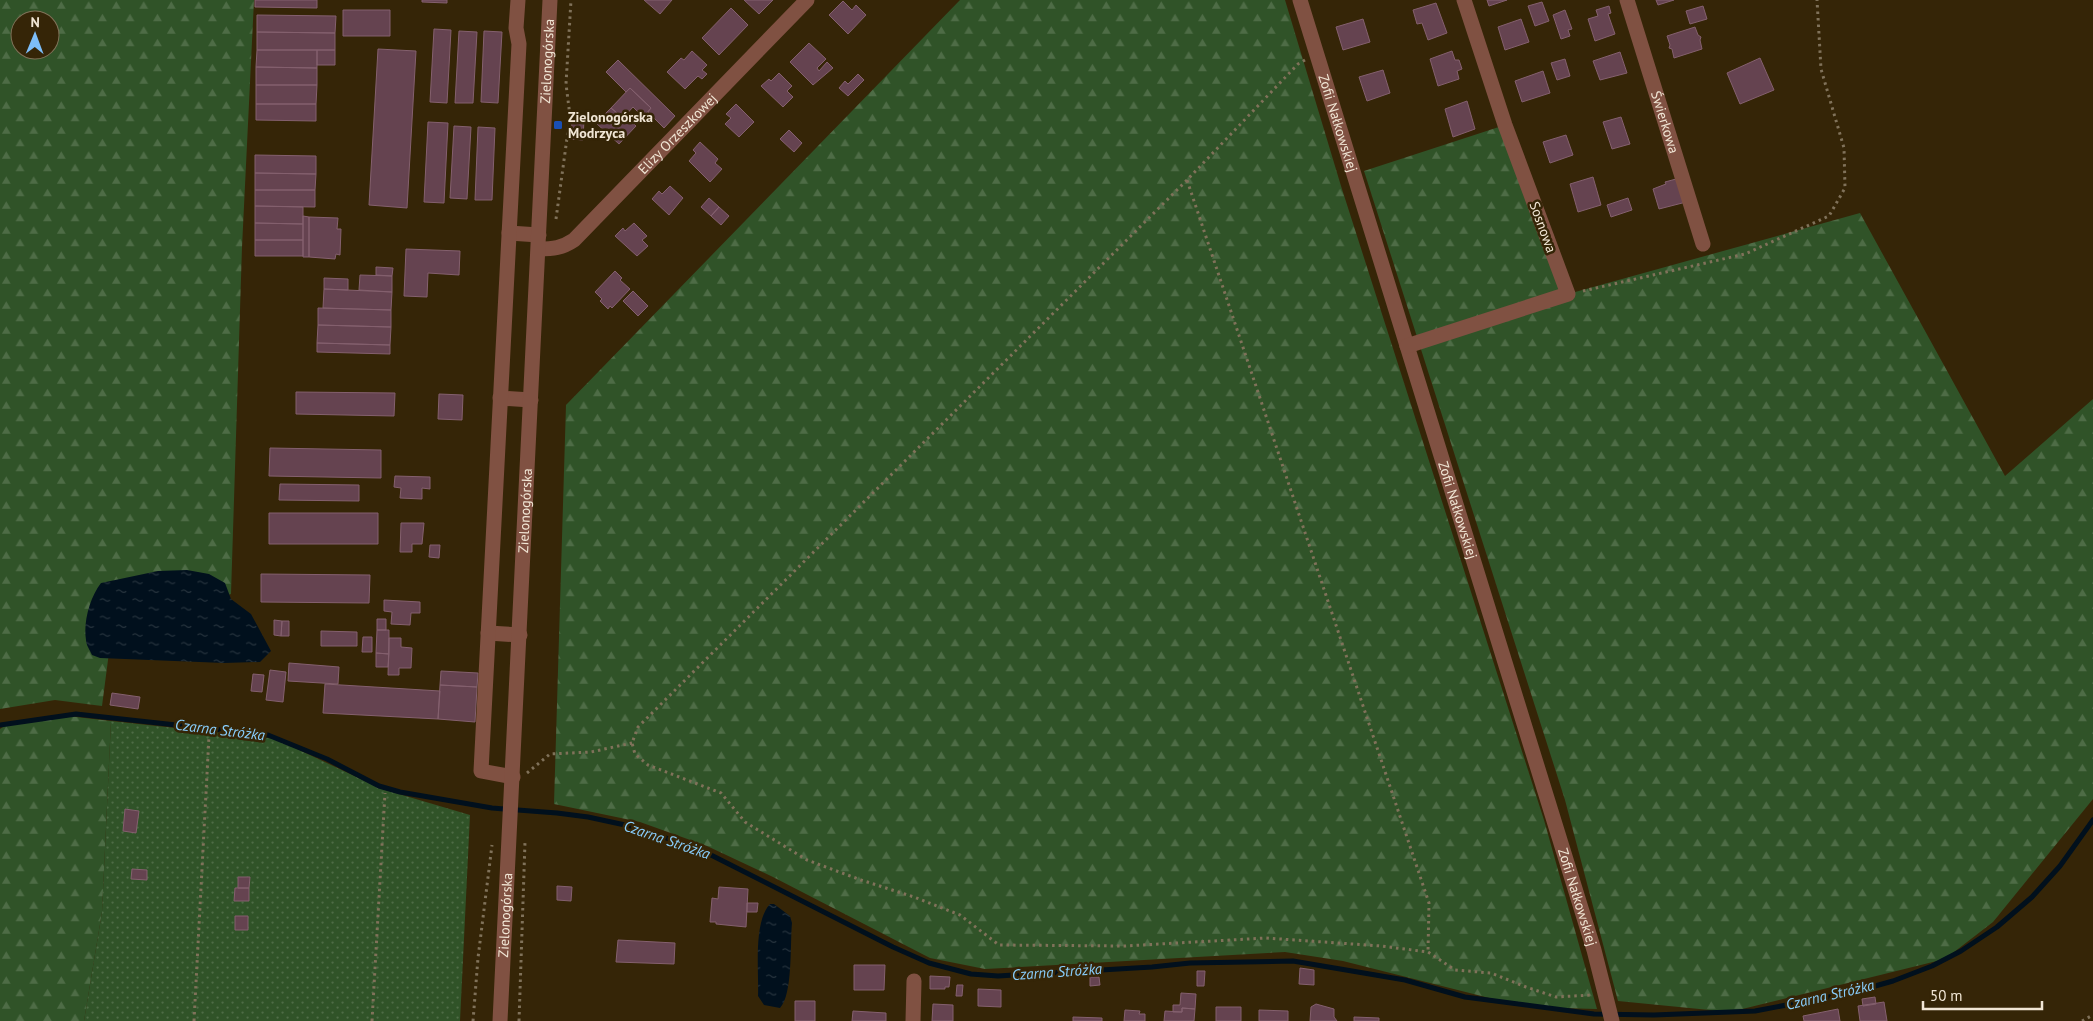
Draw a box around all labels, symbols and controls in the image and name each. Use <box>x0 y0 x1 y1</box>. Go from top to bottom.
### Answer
north arrow <box>10 10 60 60</box>
text: N <box>30 13 40 31</box>
street label: Zielonogórska <box>536 18 558 104</box>
street label: Zofii Nałkowskiej <box>1315 72 1362 174</box>
street label: Elizy Orzeszkowej <box>634 89 721 178</box>
street label: Świerkowa <box>1647 89 1683 156</box>
place label: Zielonogórska Modrzyca <box>568 108 653 142</box>
marker: Zielonogórska Modrzyca <box>552 119 564 131</box>
street label: Sosnowa <box>1525 199 1561 255</box>
street label: Zofii Nałkowskiej <box>1434 459 1481 561</box>
street label: Zielonogórska <box>514 468 536 553</box>
water label: Czarna Stróżka <box>174 715 267 745</box>
water label: Czarna Stróżka <box>621 816 714 863</box>
street label: Zofii Nałkowskiej <box>1554 846 1601 948</box>
street label: Zielonogórska <box>494 872 516 958</box>
water label: Czarna Stróżka <box>1011 959 1103 984</box>
water label: Czarna Stróżka <box>1784 975 1877 1014</box>
scale bar <box>1923 978 2042 1010</box>
text: 50 m <box>1930 986 1963 1005</box>

